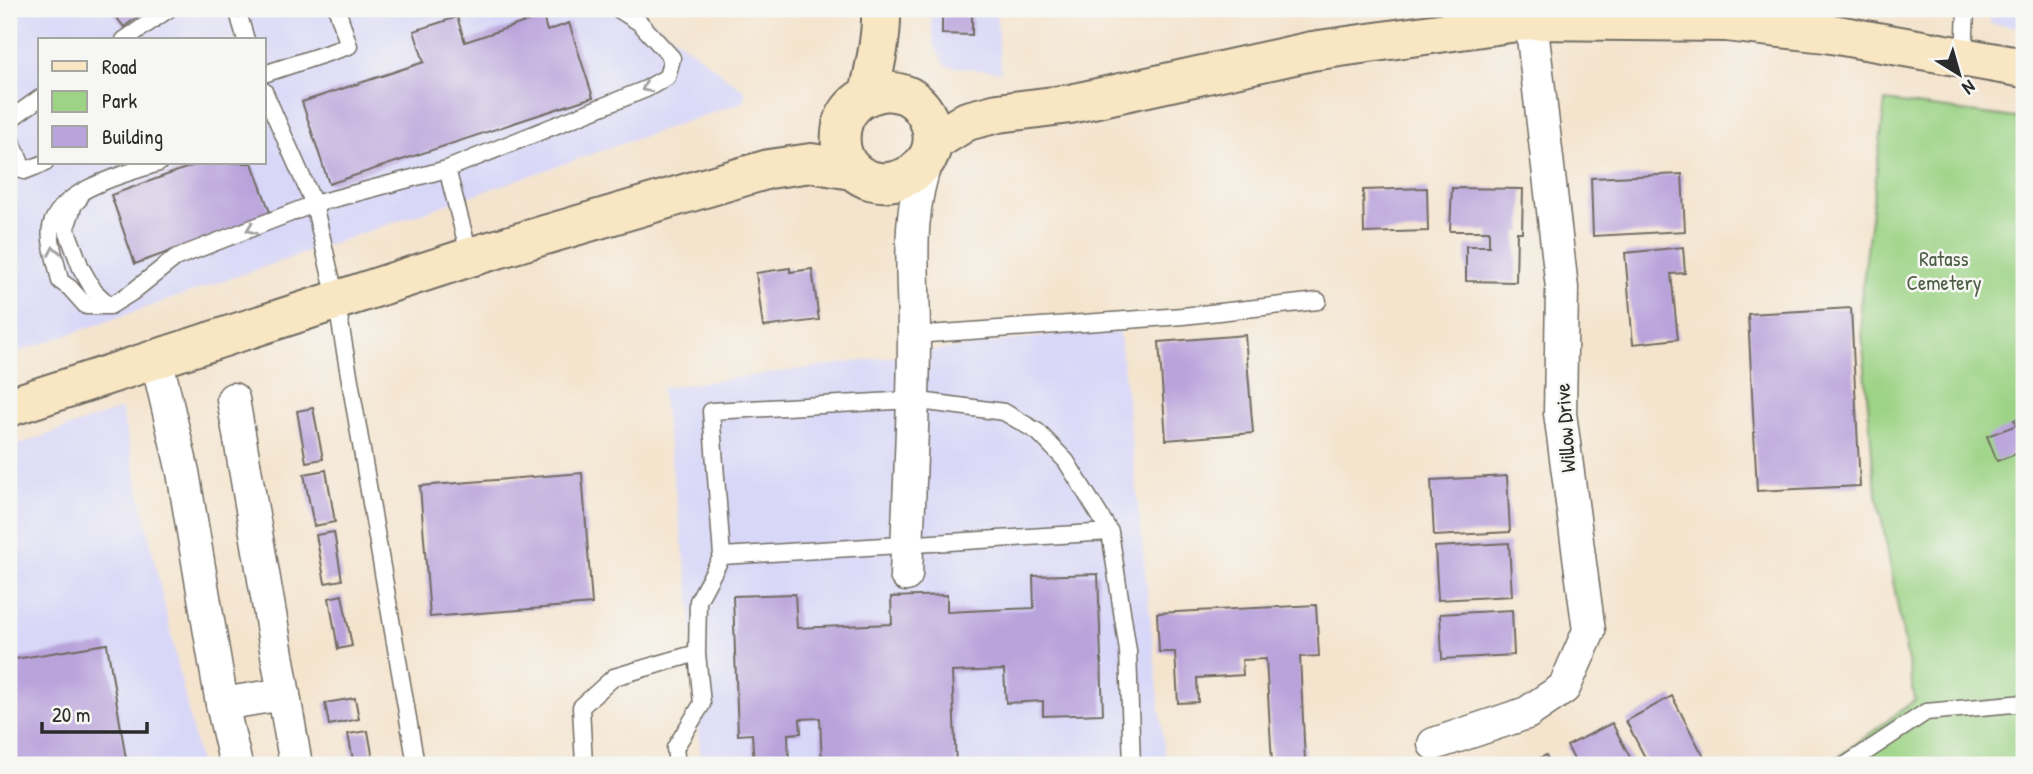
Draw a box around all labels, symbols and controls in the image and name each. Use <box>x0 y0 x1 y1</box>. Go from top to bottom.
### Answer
legend <box>38 38 266 164</box>
north arrow <box>1924 38 1994 108</box>
text: Road <box>102 52 136 81</box>
text: N <box>1957 74 1981 101</box>
one-way arrow <box>641 80 653 94</box>
text: Park <box>102 86 137 115</box>
text: Building <box>102 122 163 151</box>
one-way arrow <box>245 221 257 235</box>
park label: Ratass Cemetery <box>1906 244 1982 297</box>
one-way arrow <box>48 245 63 257</box>
street label: Willow Drive <box>1547 382 1583 474</box>
scale bar <box>42 690 147 734</box>
text: 20 m <box>52 700 90 729</box>

